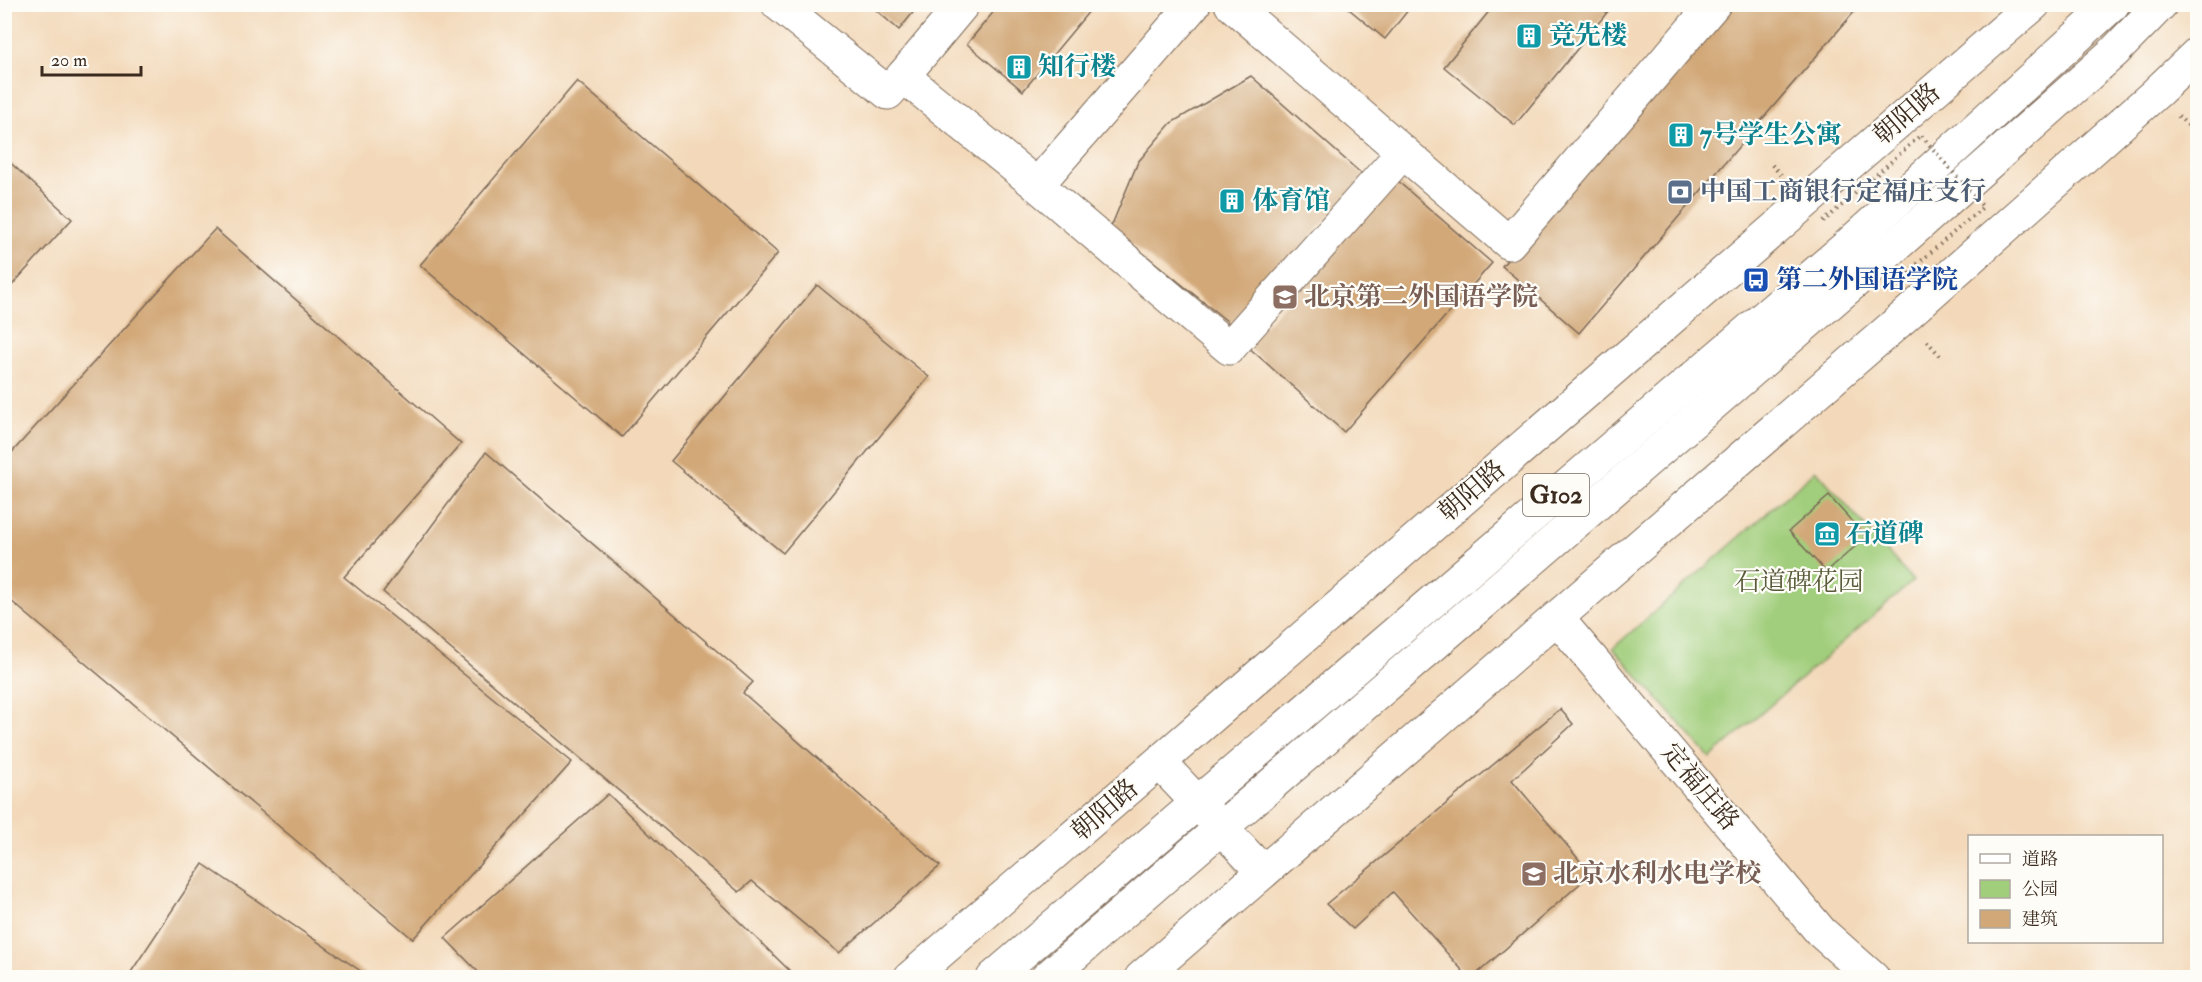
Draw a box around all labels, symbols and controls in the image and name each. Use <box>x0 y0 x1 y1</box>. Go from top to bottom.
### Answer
place label: 竞先楼 <box>1549 20 1627 52</box>
building icon: 竞先楼 <box>1514 21 1544 51</box>
scale bar <box>42 39 141 77</box>
text: 20 m <box>51 49 87 72</box>
place label: 知行楼 <box>1038 51 1116 83</box>
building icon: 知行楼 <box>1004 52 1034 82</box>
street label: 朝阳路 <box>1867 76 1947 152</box>
place label: 7号学生公寓 <box>1700 119 1842 151</box>
building icon: 7号学生公寓 <box>1666 120 1696 150</box>
place label: 中国工商银行定福庄支行 <box>1700 176 1986 208</box>
bank icon: 中国工商银行定福庄支行 <box>1665 177 1695 207</box>
place label: 体育馆 <box>1252 185 1330 217</box>
building icon: 体育馆 <box>1217 186 1247 216</box>
place label: 第二外国语学院 <box>1776 264 1958 296</box>
bus stop icon: 第二外国语学院 <box>1741 265 1771 295</box>
place label: 北京第二外国语学院 <box>1304 281 1538 313</box>
school or university icon: 北京第二外国语学院 <box>1270 282 1300 312</box>
street label: 朝阳路 <box>1432 453 1512 529</box>
road number: G102 <box>1523 474 1589 516</box>
place label: 石道碑 <box>1846 518 1924 550</box>
museum icon: 石道碑 <box>1812 519 1842 549</box>
park label: 石道碑花园 <box>1734 566 1864 598</box>
street label: 定福庄路 <box>1654 737 1746 837</box>
street label: 朝阳路 <box>1065 772 1145 848</box>
legend <box>1968 835 2163 943</box>
text: 道路 <box>2022 848 2058 871</box>
place label: 北京水利水电学校 <box>1553 858 1761 890</box>
school or university icon: 北京水利水电学校 <box>1519 859 1549 889</box>
text: 公园 <box>2022 878 2058 901</box>
text: 建筑 <box>2022 908 2058 931</box>

